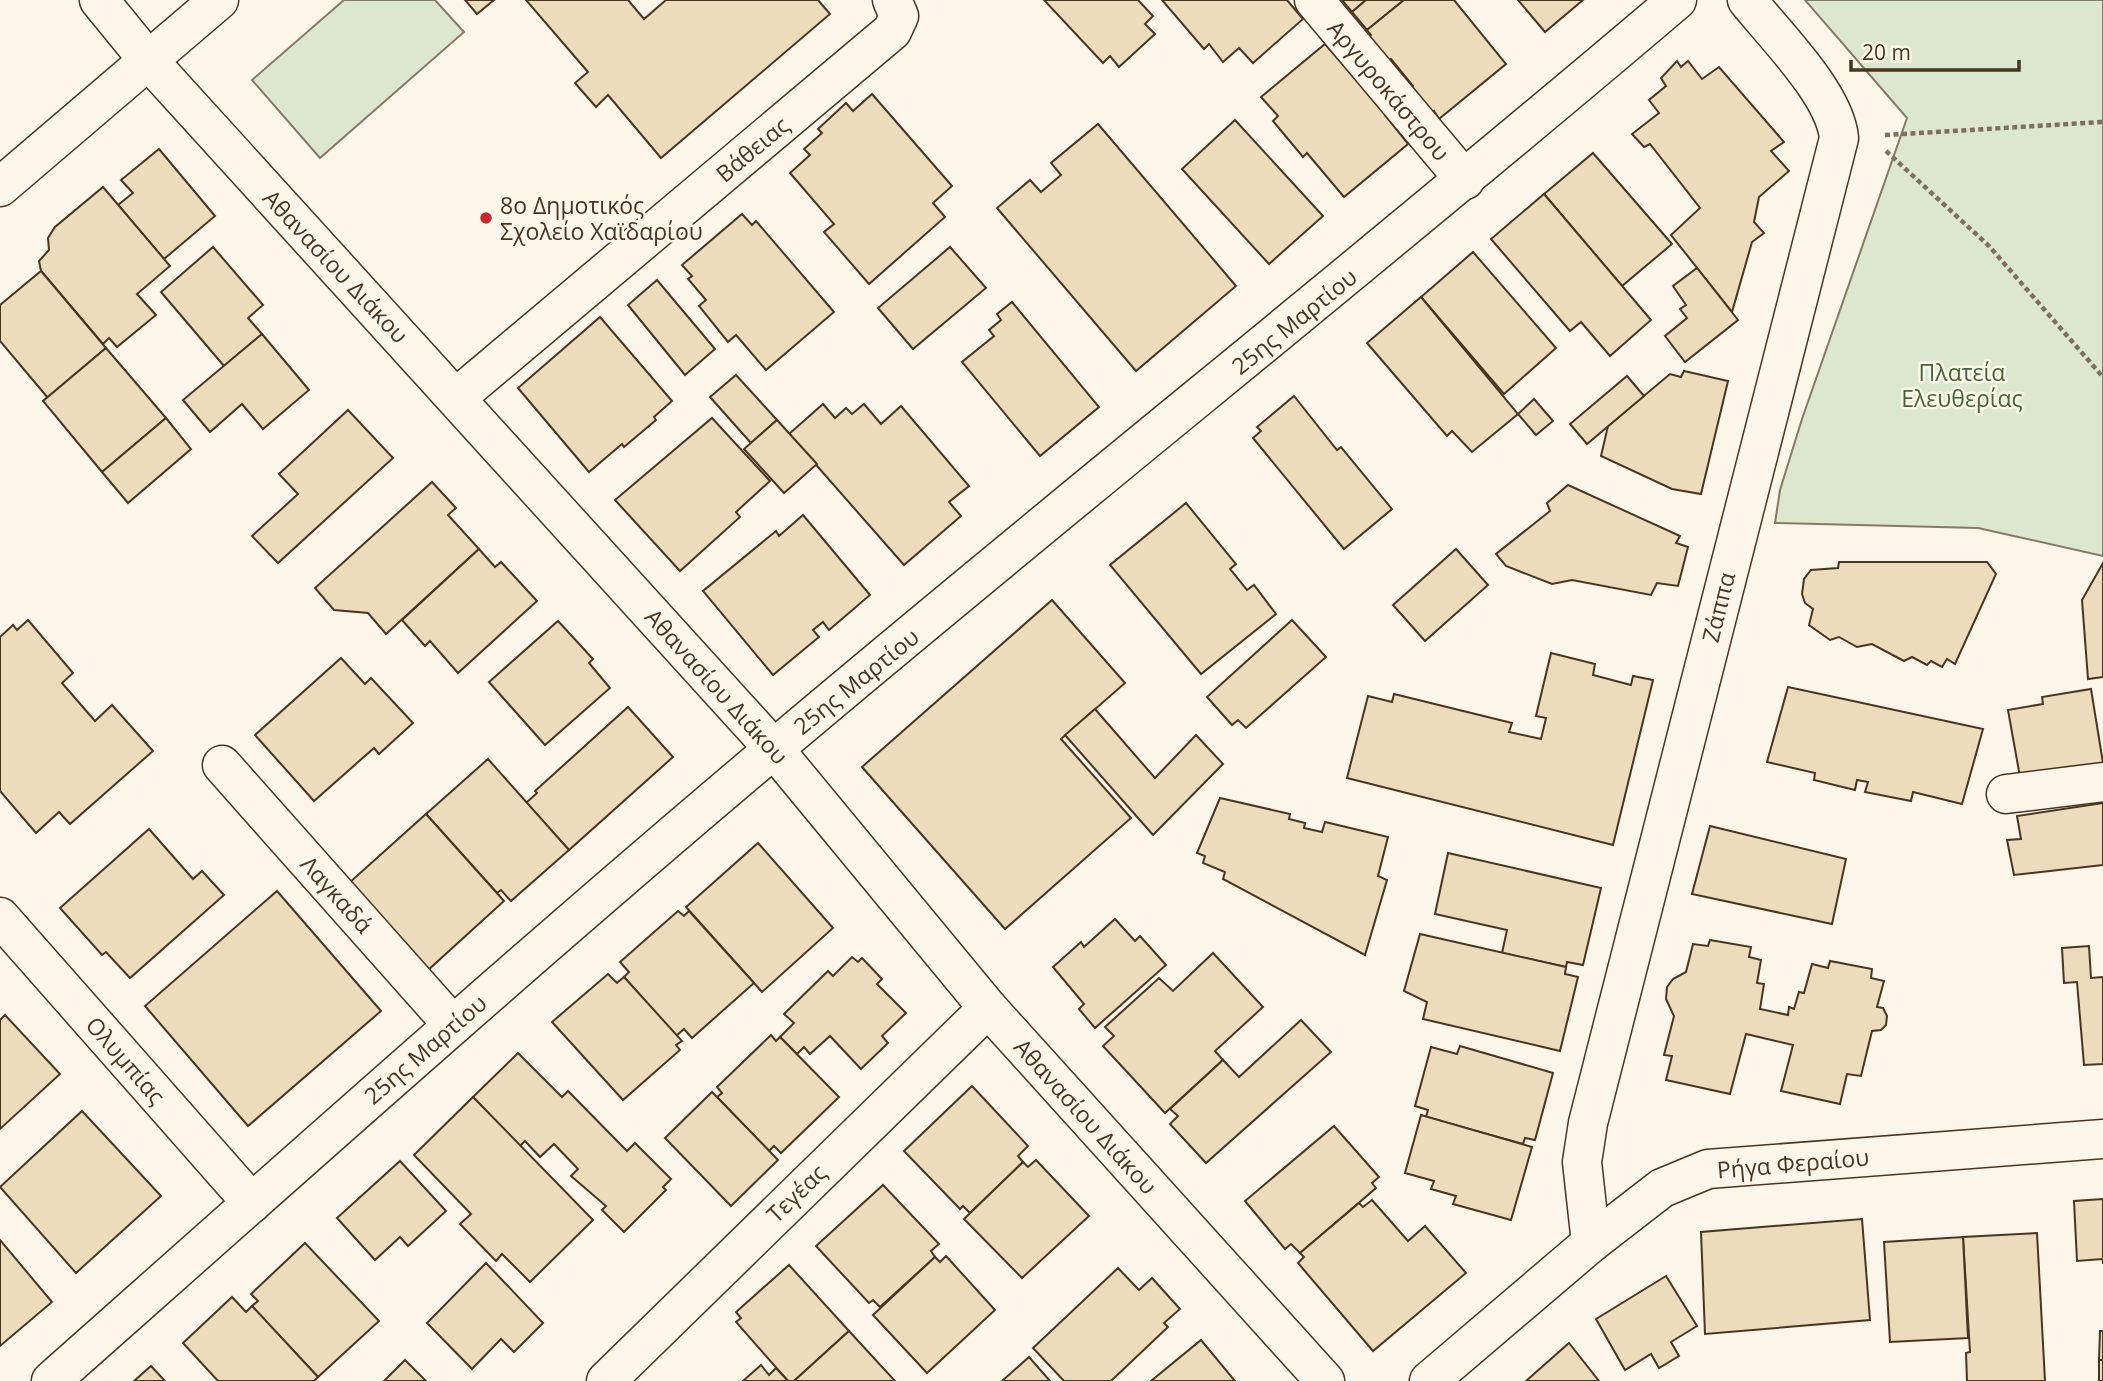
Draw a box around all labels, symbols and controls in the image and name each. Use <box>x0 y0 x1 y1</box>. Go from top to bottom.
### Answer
street label: Αργυροκάστρου <box>1321 13 1457 167</box>
scale bar <box>1851 28 2019 72</box>
text: 20 m <box>1862 38 1911 66</box>
street label: Βάθειας <box>709 109 795 189</box>
street label: Αθανασίου Διάκου <box>256 182 416 350</box>
place label: 8ο Δημοτικός Σχολείο Χαϊδαρίου <box>500 189 703 247</box>
marker: 8ο Δημοτικός Σχολείο Χαϊδαρίου <box>478 210 494 226</box>
street label: 25ης Μαρτίου <box>1225 261 1363 381</box>
park label: Πλατεία Ελευθερίας <box>1901 356 2023 414</box>
street label: Ζάππα <box>1694 569 1742 645</box>
street label: Αθανασίου Διάκου <box>638 601 796 771</box>
street label: 25ης Μαρτίου <box>787 621 925 741</box>
street label: Λαγκαδά <box>294 848 380 940</box>
street label: 25ης Μαρτίου <box>357 987 493 1111</box>
street label: Ολυμπίας <box>79 1009 173 1111</box>
street label: Αθανασίου Διάκου <box>1007 1031 1165 1201</box>
street label: Ρήγα Φεραίου <box>1716 1140 1870 1186</box>
street label: Τεγέας <box>759 1157 833 1229</box>

